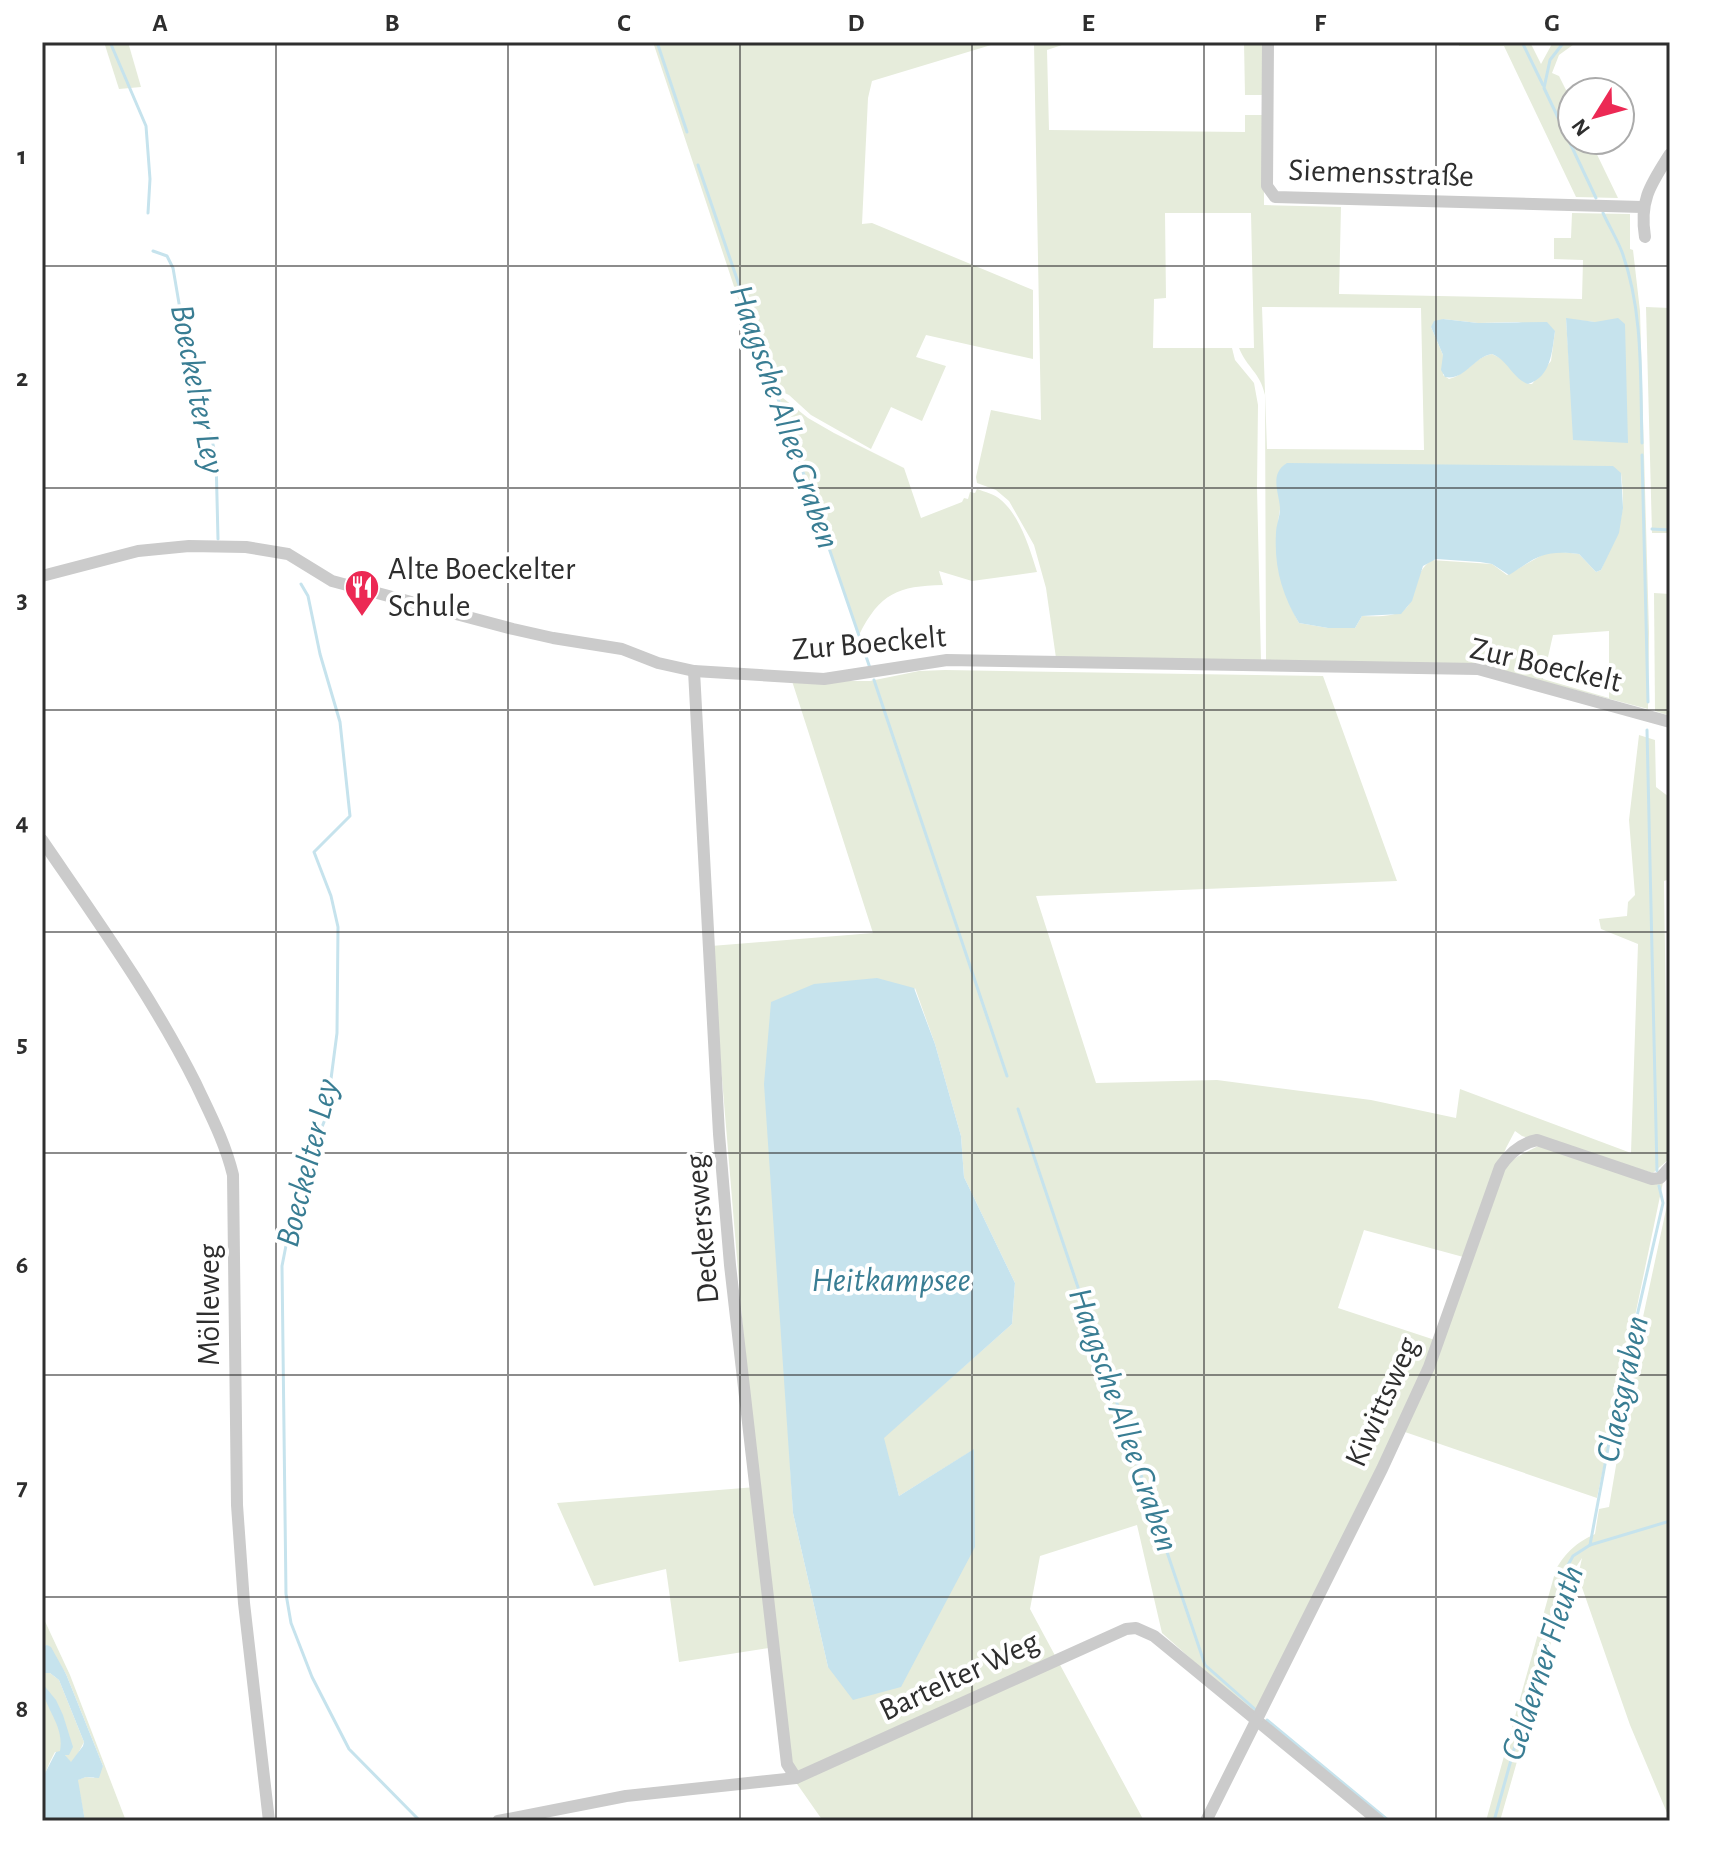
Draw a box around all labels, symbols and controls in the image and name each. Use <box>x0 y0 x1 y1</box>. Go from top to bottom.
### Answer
text: A <box>152 10 168 36</box>
text: B <box>384 10 400 36</box>
text: C <box>617 10 631 36</box>
text: D <box>847 10 865 36</box>
text: E <box>1081 10 1095 36</box>
text: F <box>1314 10 1327 36</box>
text: G <box>1544 10 1560 36</box>
north arrow <box>1556 76 1636 156</box>
text: N <box>1567 115 1594 140</box>
text: 1 <box>17 143 27 169</box>
street label: Siemensstraße <box>1288 154 1474 192</box>
water label: Haagsche Allee Graben <box>723 281 845 553</box>
water label: Boeckelter Ley <box>164 301 230 477</box>
text: 2 <box>16 365 28 391</box>
place label: Alte Boeckelter Schule <box>388 553 576 622</box>
restaurant icon: Alte Boeckelter Schule <box>343 568 381 618</box>
text: 3 <box>16 587 28 613</box>
street label: Zur Boeckelt <box>791 620 947 666</box>
street label: Zur Boeckelt <box>1467 632 1625 698</box>
text: 4 <box>15 809 29 835</box>
text: 5 <box>16 1031 28 1057</box>
water label: Boeckelter Ley <box>271 1076 345 1250</box>
street label: Deckersweg <box>679 1153 724 1305</box>
street label: Mölleweg <box>193 1244 225 1366</box>
text: 6 <box>16 1252 28 1278</box>
water label: Heitkampsee <box>811 1264 971 1298</box>
water label: Haagsche Allee Graben <box>1062 1284 1184 1556</box>
water label: Claesgraben <box>1591 1313 1655 1465</box>
street label: Kiwittsweg <box>1339 1332 1425 1472</box>
text: 7 <box>16 1474 28 1500</box>
water label: Gelderner Fleuth <box>1496 1562 1590 1764</box>
street label: Bartelter Weg <box>874 1625 1044 1727</box>
text: 8 <box>16 1696 28 1722</box>

